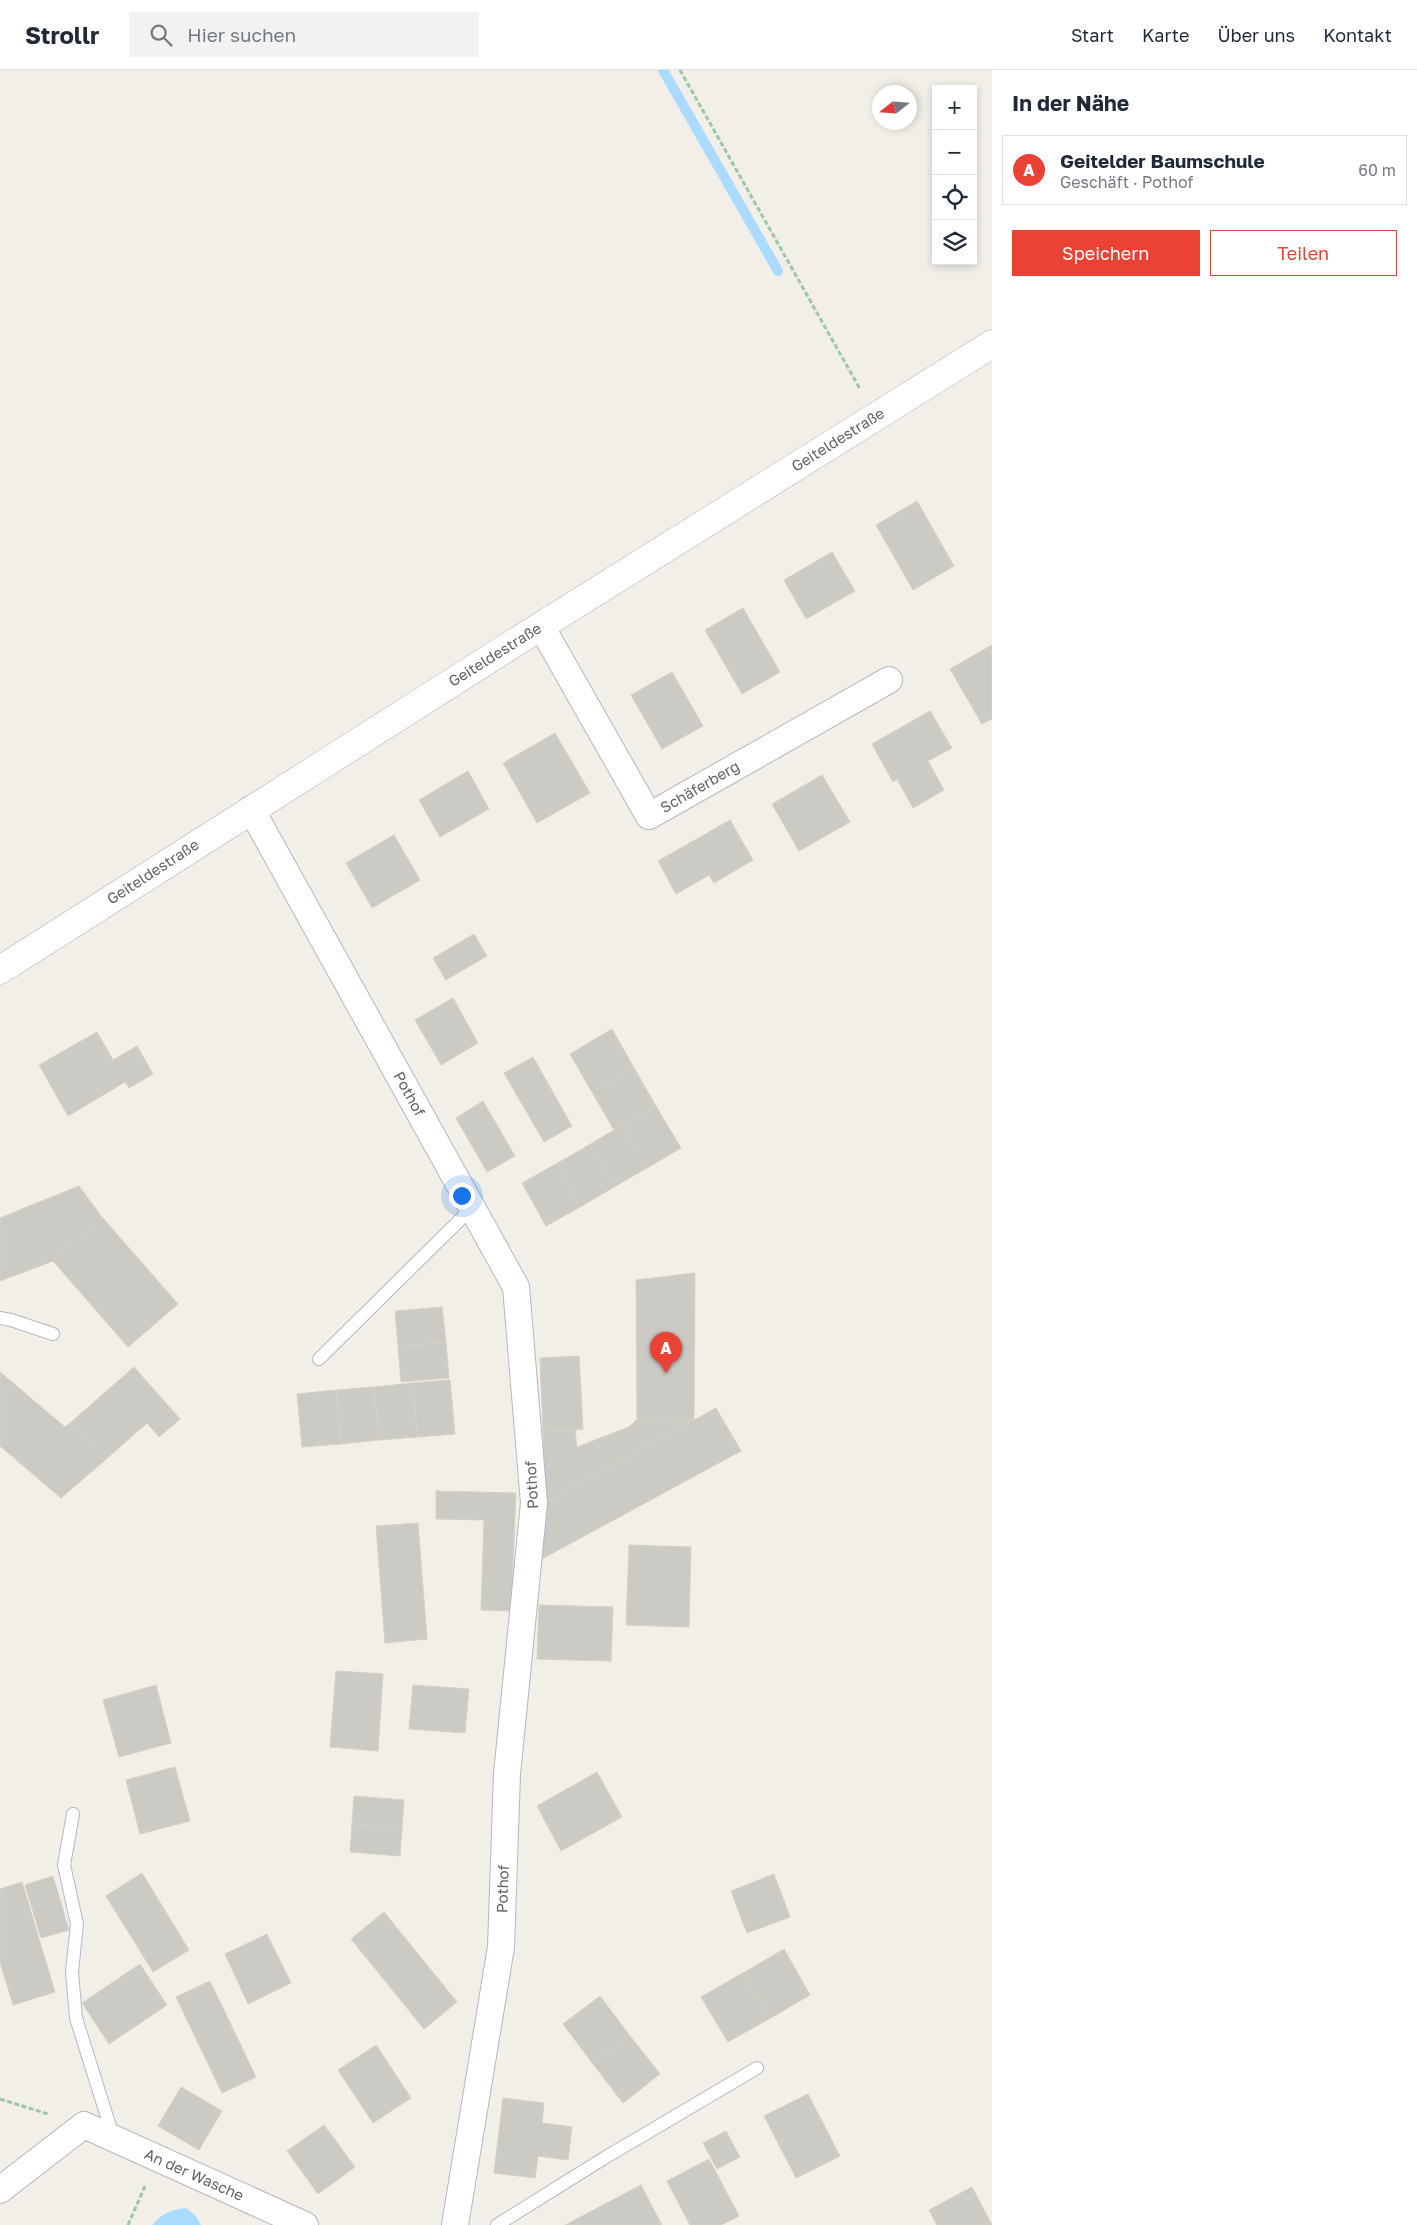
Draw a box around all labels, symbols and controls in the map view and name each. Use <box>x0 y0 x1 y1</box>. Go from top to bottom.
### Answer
search box <box>129 12 479 57</box>
text: Strollr <box>25 20 99 49</box>
icon: search <box>147 21 175 49</box>
text: Hier suchen <box>187 23 296 46</box>
text: Start <box>1071 24 1114 46</box>
text: Karte <box>1142 24 1189 46</box>
text: Über uns <box>1217 24 1295 46</box>
text: Kontakt <box>1323 24 1392 46</box>
north arrow <box>872 85 917 130</box>
map controls <box>932 85 977 265</box>
button: + <box>932 85 977 130</box>
text: In der Nähe <box>1012 90 1129 116</box>
button: − <box>932 130 977 175</box>
text: Geitelder Baumschule <box>1060 149 1265 172</box>
text: A <box>1023 160 1035 180</box>
text: 60 m <box>1358 160 1396 180</box>
text: Geschäft · Pothof <box>1060 172 1193 192</box>
button: locate <box>932 175 977 220</box>
button: layers <box>932 220 977 265</box>
button: Speichern <box>1012 230 1200 276</box>
button: Teilen <box>1210 230 1397 276</box>
street label: Geiteldestraße <box>788 403 887 475</box>
street label: Geiteldestraße <box>445 618 544 690</box>
street label: Schäferberg <box>657 756 742 816</box>
street label: Geiteldestraße <box>103 835 202 908</box>
street label: Pothof <box>390 1068 430 1119</box>
your location <box>449 1183 475 1209</box>
pin: A <box>650 1332 682 1373</box>
street label: Pothof <box>521 1460 541 1510</box>
street label: Pothof <box>492 1864 512 1913</box>
street label: An der Wasche <box>142 2144 247 2204</box>

